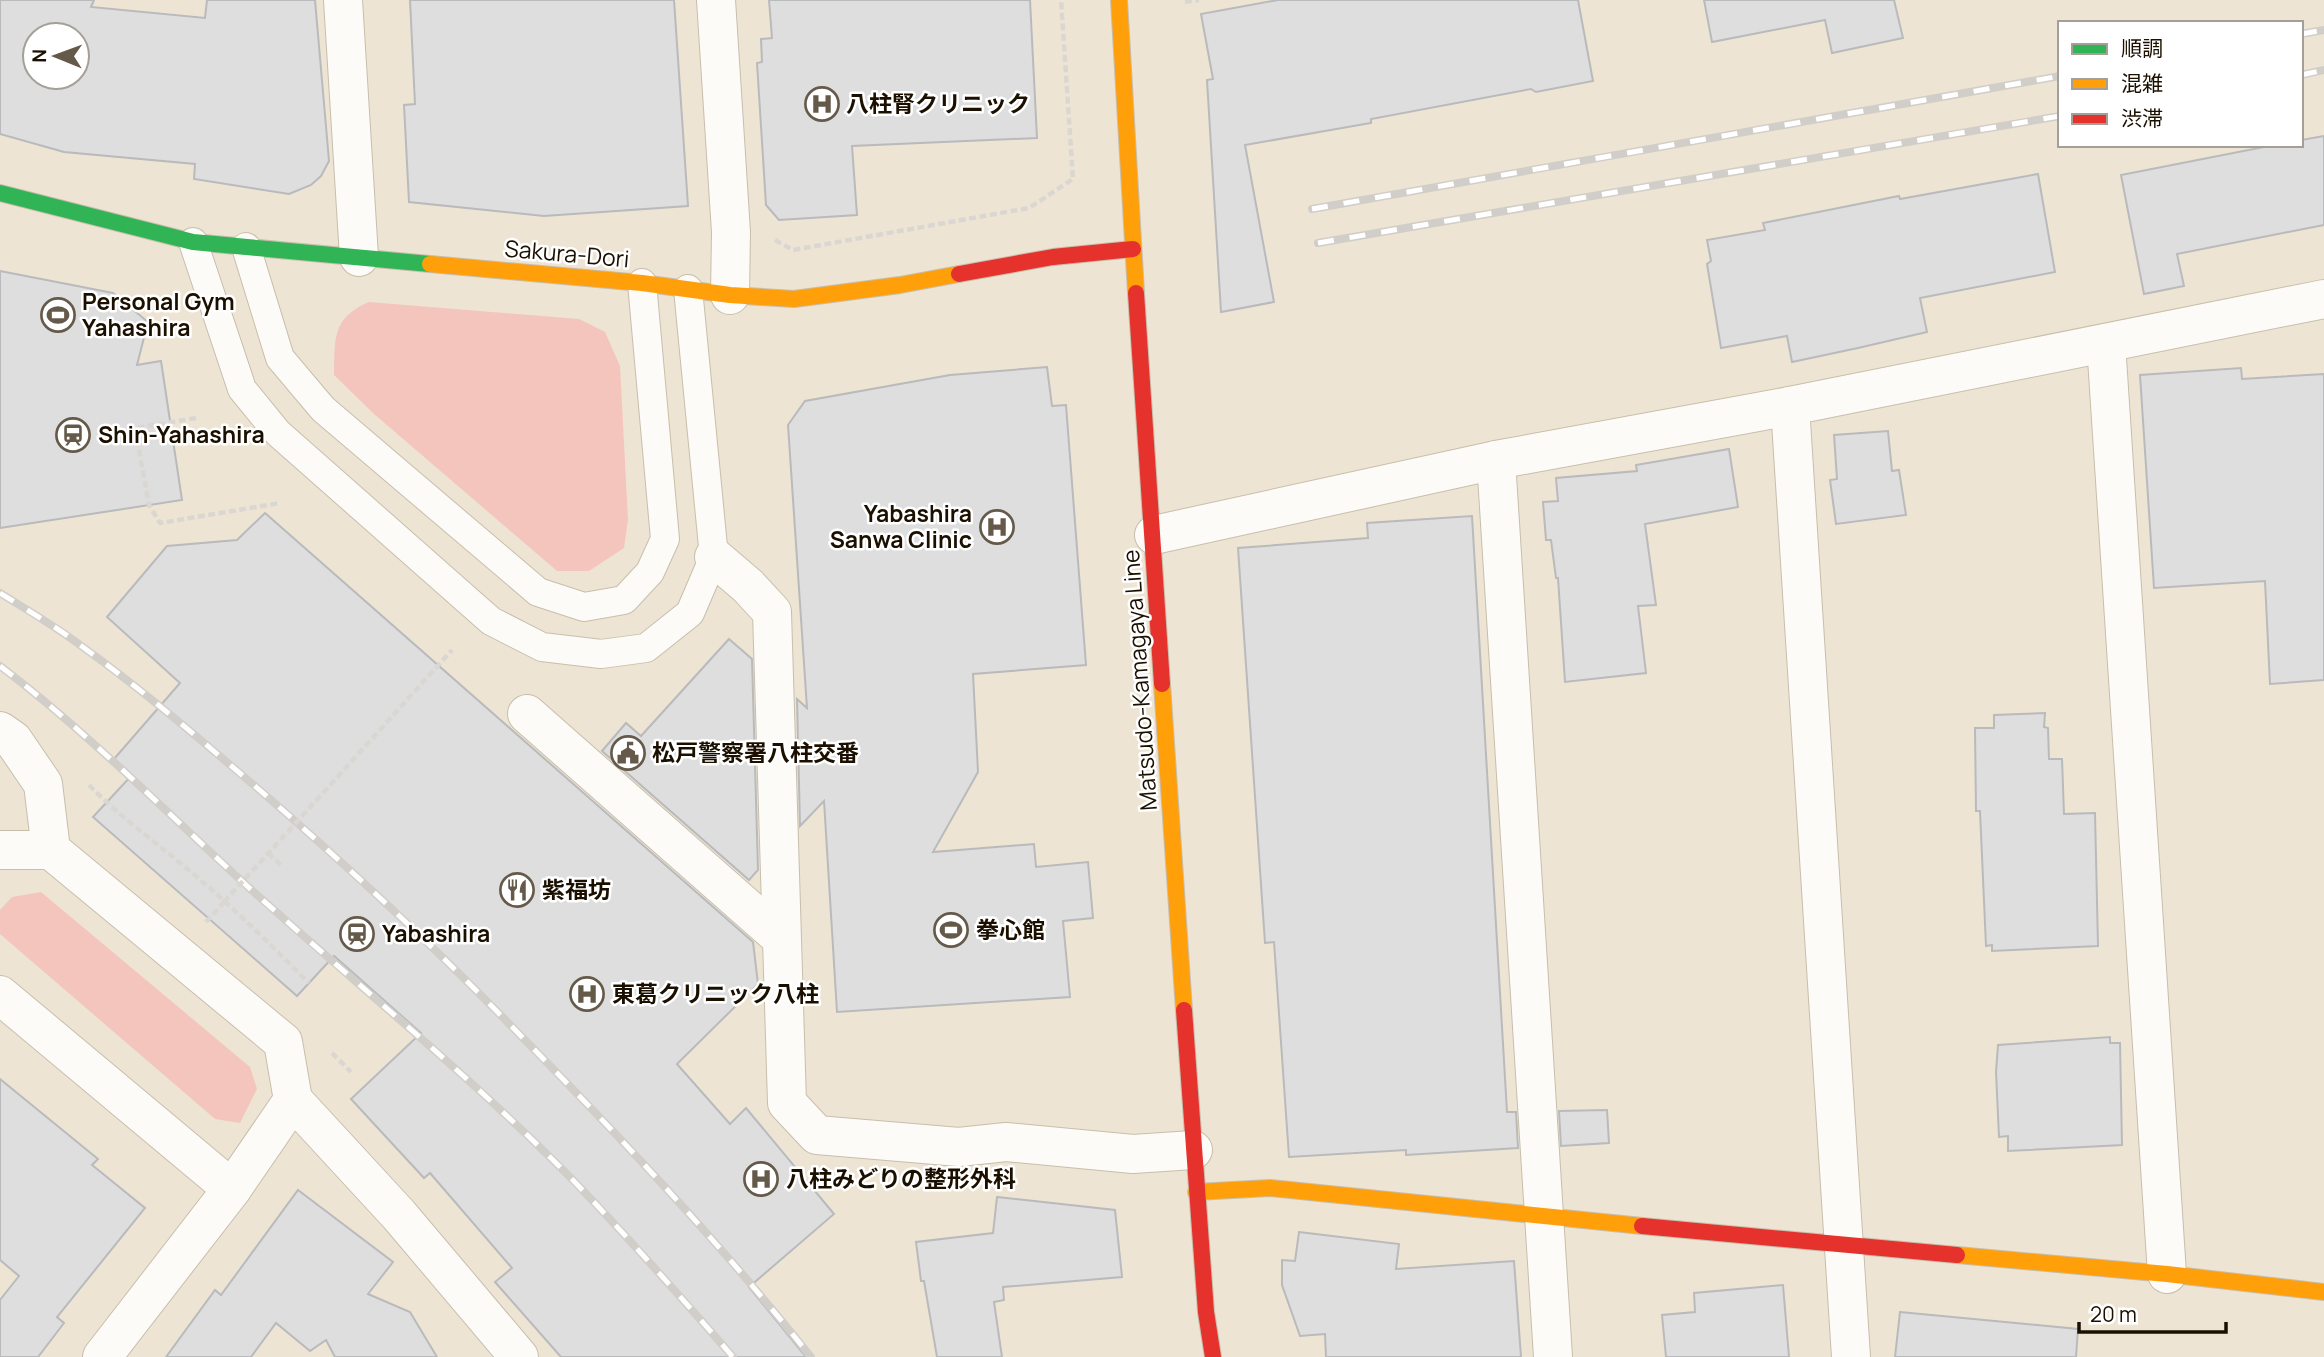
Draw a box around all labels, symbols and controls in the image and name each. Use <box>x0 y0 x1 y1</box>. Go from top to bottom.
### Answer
north arrow <box>21 21 91 91</box>
legend <box>2058 21 2303 147</box>
text: 順調 <box>2121 34 2163 62</box>
text: N <box>26 49 52 63</box>
text: 混雑 <box>2121 69 2163 97</box>
hospital icon: 八柱腎クリニック <box>803 85 841 123</box>
place label: 八柱腎クリニック <box>846 87 1030 119</box>
text: 渋滞 <box>2121 104 2163 132</box>
street label: Sakura-Dori <box>503 232 631 274</box>
place label: Personal Gym Yahashira <box>82 285 235 343</box>
sports icon: Personal Gym Yahashira <box>39 296 77 334</box>
station icon: Shin-Yahashira <box>54 416 92 454</box>
place label: Shin-Yahashira <box>98 418 265 450</box>
place label: Yabashira Sanwa Clinic <box>830 497 972 555</box>
hospital icon: Yabashira Sanwa Clinic <box>978 508 1016 546</box>
street label: Matsudo-Kamagaya Line <box>1114 548 1164 812</box>
public building icon: 松戸警察署八柱交番 <box>609 734 647 772</box>
place label: 松戸警察署八柱交番 <box>652 736 859 768</box>
restaurant icon: 紫福坊 <box>498 871 536 909</box>
place label: 紫福坊 <box>542 873 611 905</box>
sports icon: 拳心館 <box>932 911 970 949</box>
place label: 拳心館 <box>976 913 1045 945</box>
station icon: Yabashira <box>338 915 376 953</box>
place label: Yabashira <box>382 917 490 949</box>
hospital icon: 東葛クリニック八柱 <box>568 975 606 1013</box>
place label: 東葛クリニック八柱 <box>612 977 819 1009</box>
hospital icon: 八柱みどりの整形外科 <box>742 1160 780 1198</box>
place label: 八柱みどりの整形外科 <box>786 1162 1016 1194</box>
scale bar <box>2079 1290 2226 1334</box>
text: 20 m <box>2090 1300 2137 1328</box>

